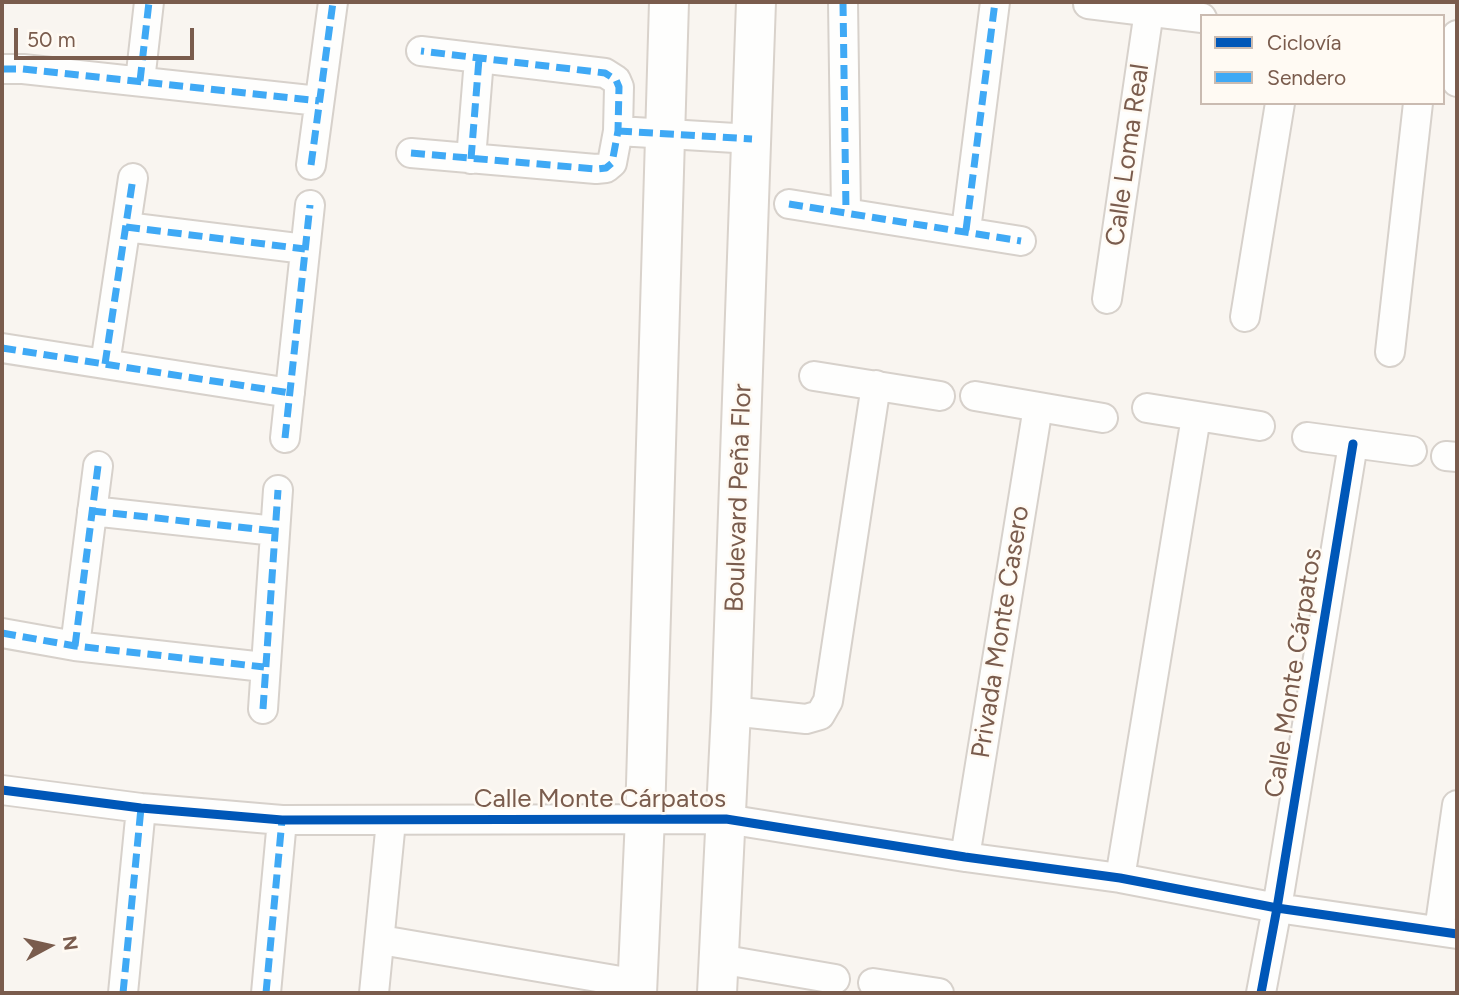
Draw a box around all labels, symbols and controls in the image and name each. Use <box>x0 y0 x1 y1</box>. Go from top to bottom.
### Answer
scale bar <box>18 14 198 58</box>
legend <box>1200 14 1445 105</box>
text: 50 m <box>27 27 76 52</box>
text: Ciclovía <box>1267 30 1341 55</box>
street label: Calle Loma Real <box>1100 62 1156 248</box>
text: Sendero <box>1267 65 1346 90</box>
street label: Boulevard Peña Flor <box>719 383 759 613</box>
street label: Privada Monte Casero <box>966 503 1036 761</box>
street label: Calle Monte Cárpatos <box>1259 546 1329 800</box>
street label: Calle Monte Cárpatos <box>474 783 726 815</box>
north arrow <box>14 911 84 981</box>
text: N <box>58 934 83 952</box>

